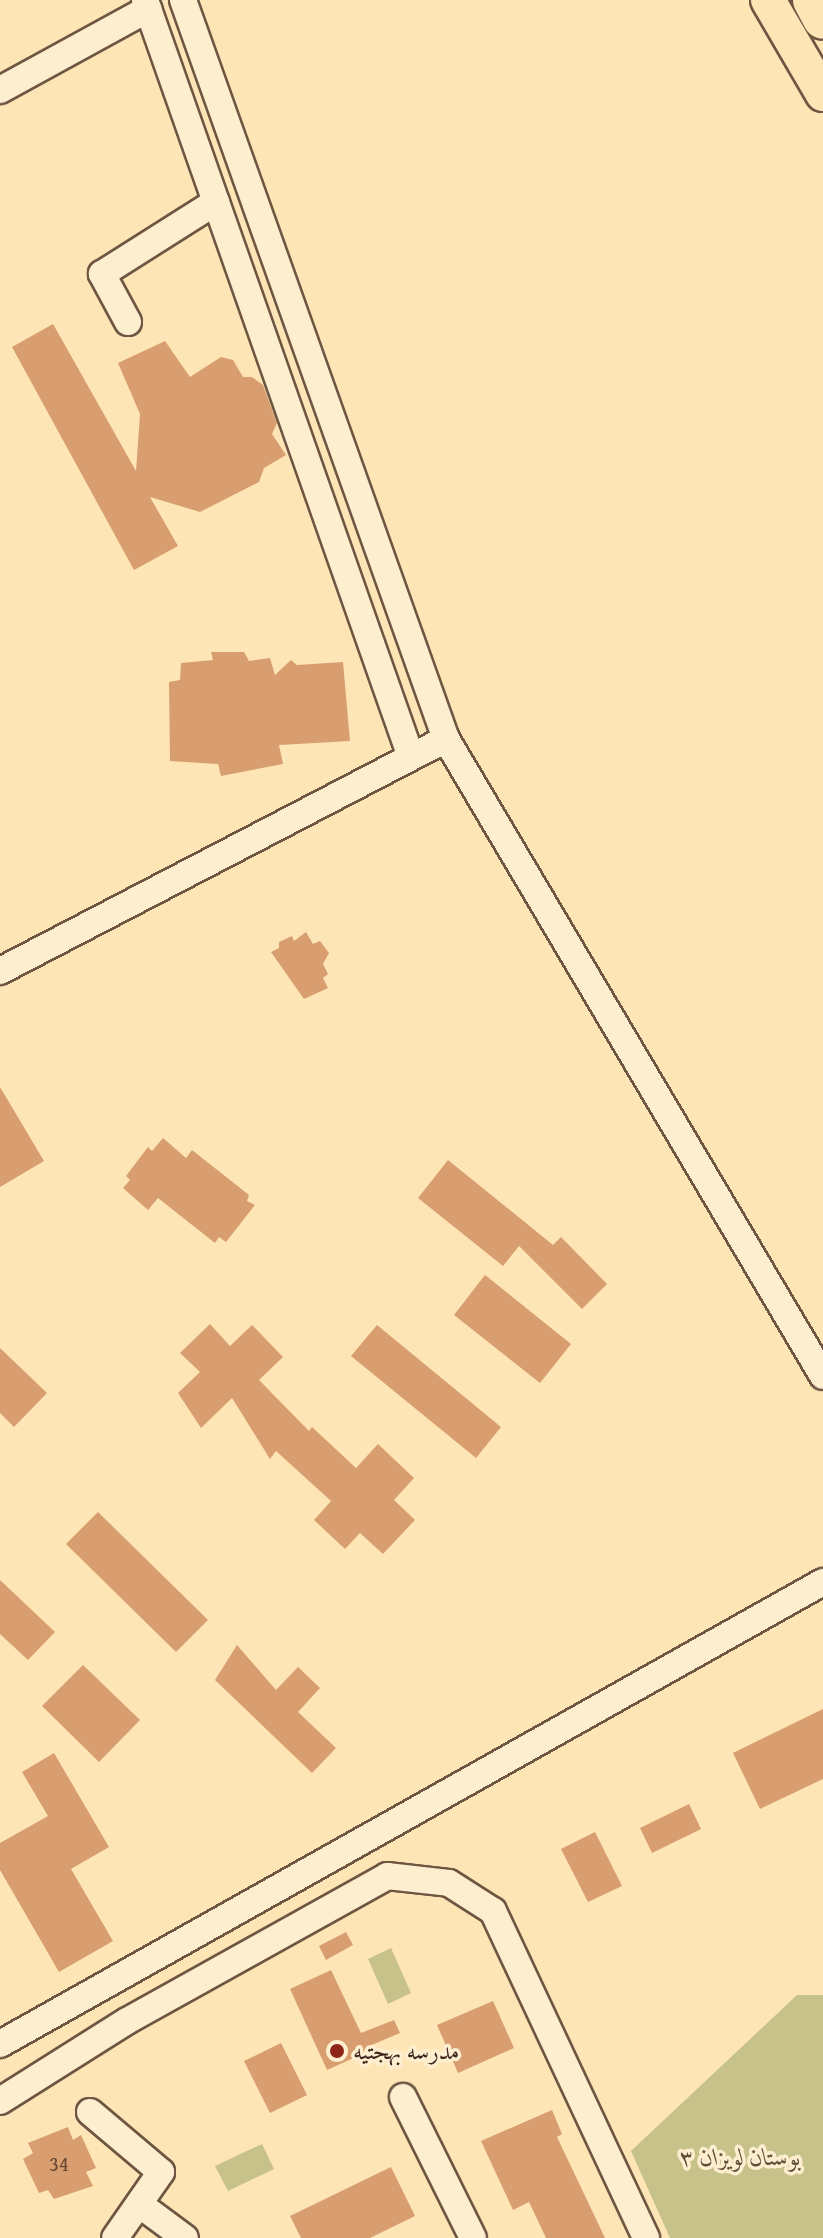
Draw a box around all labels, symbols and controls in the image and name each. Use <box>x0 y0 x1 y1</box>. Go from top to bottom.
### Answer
place label: مدرسه بهجتیه <box>353 2037 459 2065</box>
marker: مدرسه بهجتیه <box>328 2042 346 2060</box>
park label: بوستان لویزان ۳ <box>681 2143 801 2171</box>
house number: 34 <box>49 2151 69 2175</box>

